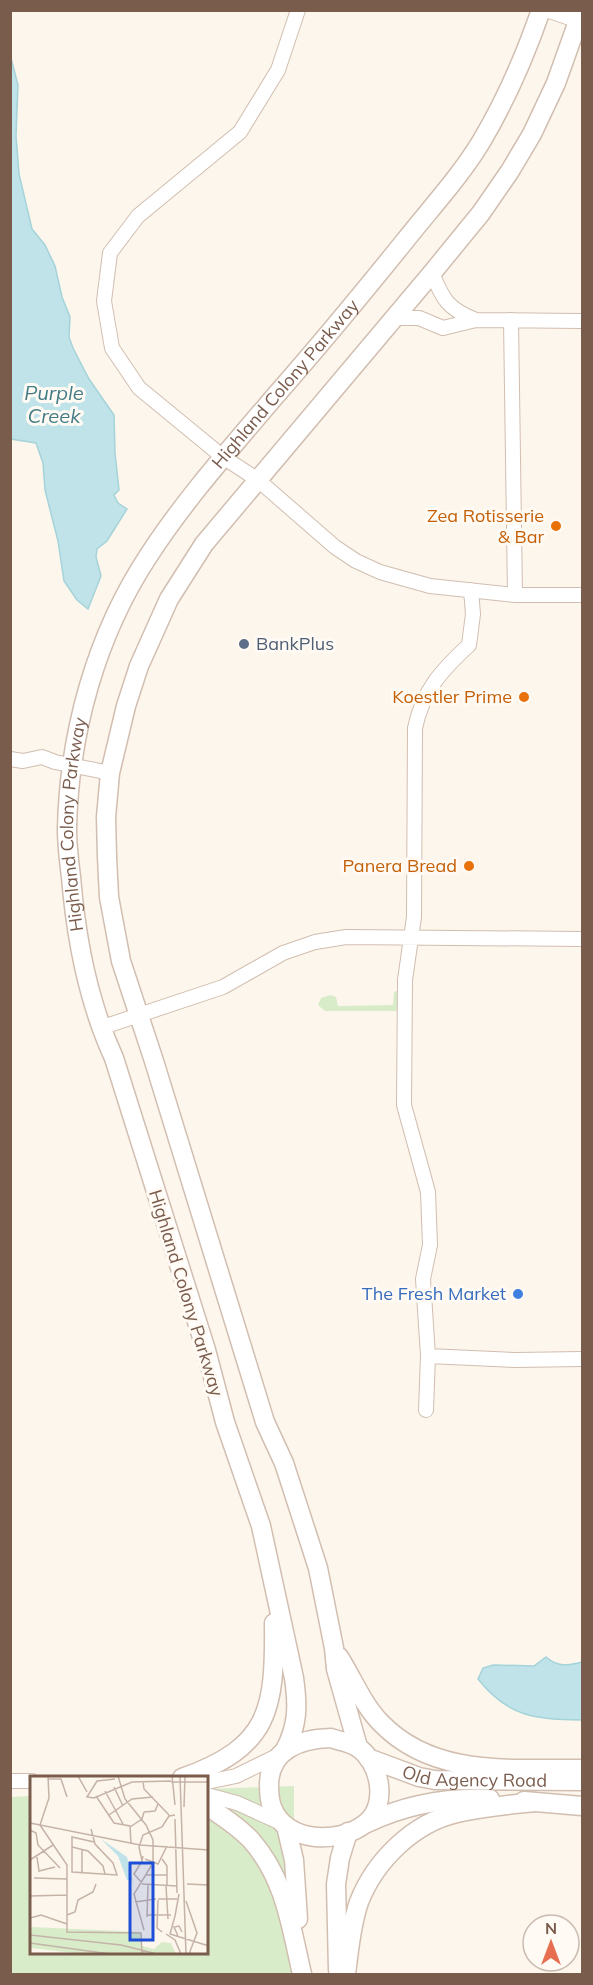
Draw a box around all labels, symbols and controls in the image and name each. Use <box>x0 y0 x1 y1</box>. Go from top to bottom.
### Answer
street label: Highland Colony Parkway <box>206 294 364 473</box>
water label: Purple Creek <box>24 380 84 428</box>
place label: Zea Rotisserie & Bar <box>427 504 544 548</box>
marker: Zea Rotisserie & Bar <box>549 519 563 533</box>
place label: BankPlus <box>256 632 334 655</box>
marker: BankPlus <box>237 637 251 651</box>
place label: Koestler Prime <box>392 685 512 708</box>
marker: Koestler Prime <box>517 690 531 704</box>
street label: Highland Colony Parkway <box>55 715 91 933</box>
place label: Panera Bread <box>343 854 457 877</box>
marker: Panera Bread <box>462 859 476 873</box>
street label: Highland Colony Parkway <box>144 1187 229 1400</box>
place label: The Fresh Market <box>362 1282 506 1305</box>
marker: The Fresh Market <box>511 1287 525 1301</box>
street label: Old Agency Road <box>399 1760 547 1792</box>
inset map <box>30 1776 208 1955</box>
north arrow <box>521 1913 581 1973</box>
text: N <box>545 1918 557 1938</box>

